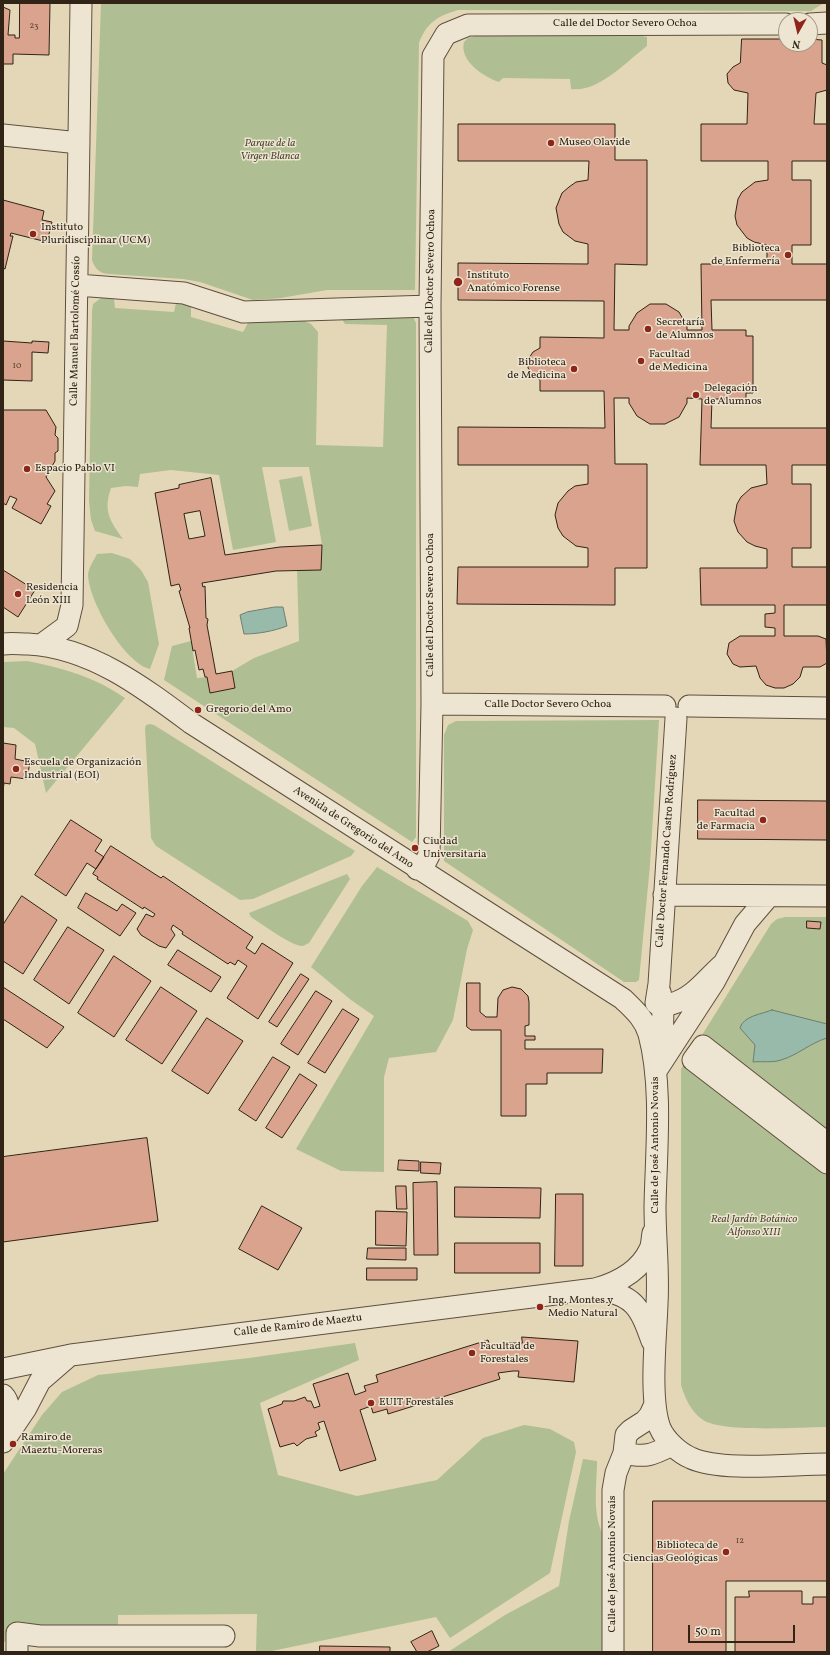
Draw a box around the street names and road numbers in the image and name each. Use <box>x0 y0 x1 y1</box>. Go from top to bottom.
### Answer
street label: Calle del Doctor Severo Ochoa <box>553 17 697 31</box>
street label: Calle del Doctor Severo Ochoa <box>423 209 439 353</box>
street label: Calle Manuel Bartolomé Cossío <box>68 256 84 406</box>
street label: Calle del Doctor Severo Ochoa <box>424 533 438 677</box>
street label: Calle Doctor Severo Ochoa <box>484 698 612 712</box>
street label: Calle Doctor Fernando Castro Rodríguez <box>654 754 680 948</box>
street label: Avenida de Gregorio del Amo <box>290 784 416 872</box>
street label: Calle de José Antonio Novais <box>649 1077 663 1213</box>
street label: Calle de Ramiro de Maeztu <box>233 1312 363 1340</box>
street label: Calle de José Antonio Novais <box>606 1496 620 1632</box>

